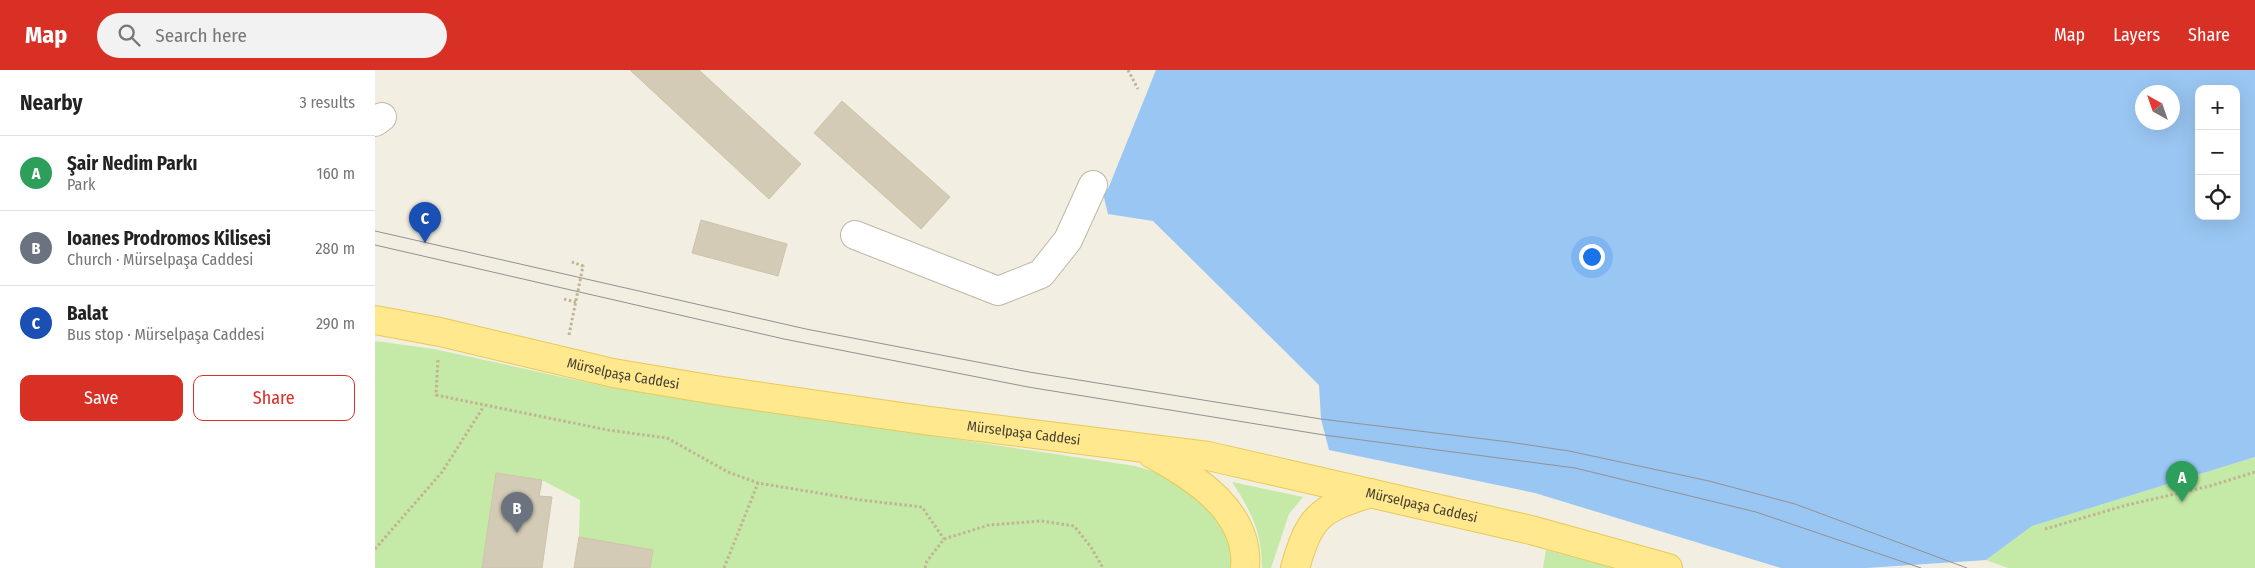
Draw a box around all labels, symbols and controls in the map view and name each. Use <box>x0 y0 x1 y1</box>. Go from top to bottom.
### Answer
search box <box>97 13 447 58</box>
text: Map <box>25 21 67 49</box>
icon: search <box>115 21 143 49</box>
text: Search here <box>155 24 247 47</box>
text: Map <box>2054 24 2085 46</box>
text: Layers <box>2113 24 2160 46</box>
text: Share <box>2188 24 2230 46</box>
north arrow <box>2135 85 2180 130</box>
map controls <box>2195 85 2240 220</box>
button: + <box>2195 85 2240 130</box>
text: Nearby <box>20 90 82 116</box>
text: 3 results <box>299 93 355 112</box>
button: − <box>2195 130 2240 175</box>
text: Şair Nedim Parkı <box>67 152 197 175</box>
text: A <box>32 164 40 183</box>
text: 160 m <box>316 164 355 183</box>
text: Park <box>67 175 95 194</box>
button: locate <box>2195 175 2240 220</box>
pin: C <box>409 202 441 243</box>
text: Ioanes Prodromos Kilisesi <box>67 227 271 250</box>
text: B <box>32 239 40 258</box>
text: 280 m <box>316 239 355 258</box>
your location <box>1579 244 1605 270</box>
text: Church · Mürselpaşa Caddesi <box>67 250 253 269</box>
text: Balat <box>67 302 108 325</box>
text: C <box>32 314 40 333</box>
text: 290 m <box>316 314 355 333</box>
text: Bus stop · Mürselpaşa Caddesi <box>67 325 265 344</box>
street label: Mürselpaşa Caddesi <box>565 354 681 392</box>
button: Save <box>20 375 183 421</box>
button: Share <box>193 375 355 421</box>
street label: Mürselpaşa Caddesi <box>966 417 1081 448</box>
pin: A <box>2166 461 2198 502</box>
street label: Mürselpaşa Caddesi <box>1364 484 1479 526</box>
pin: B <box>501 492 533 533</box>

